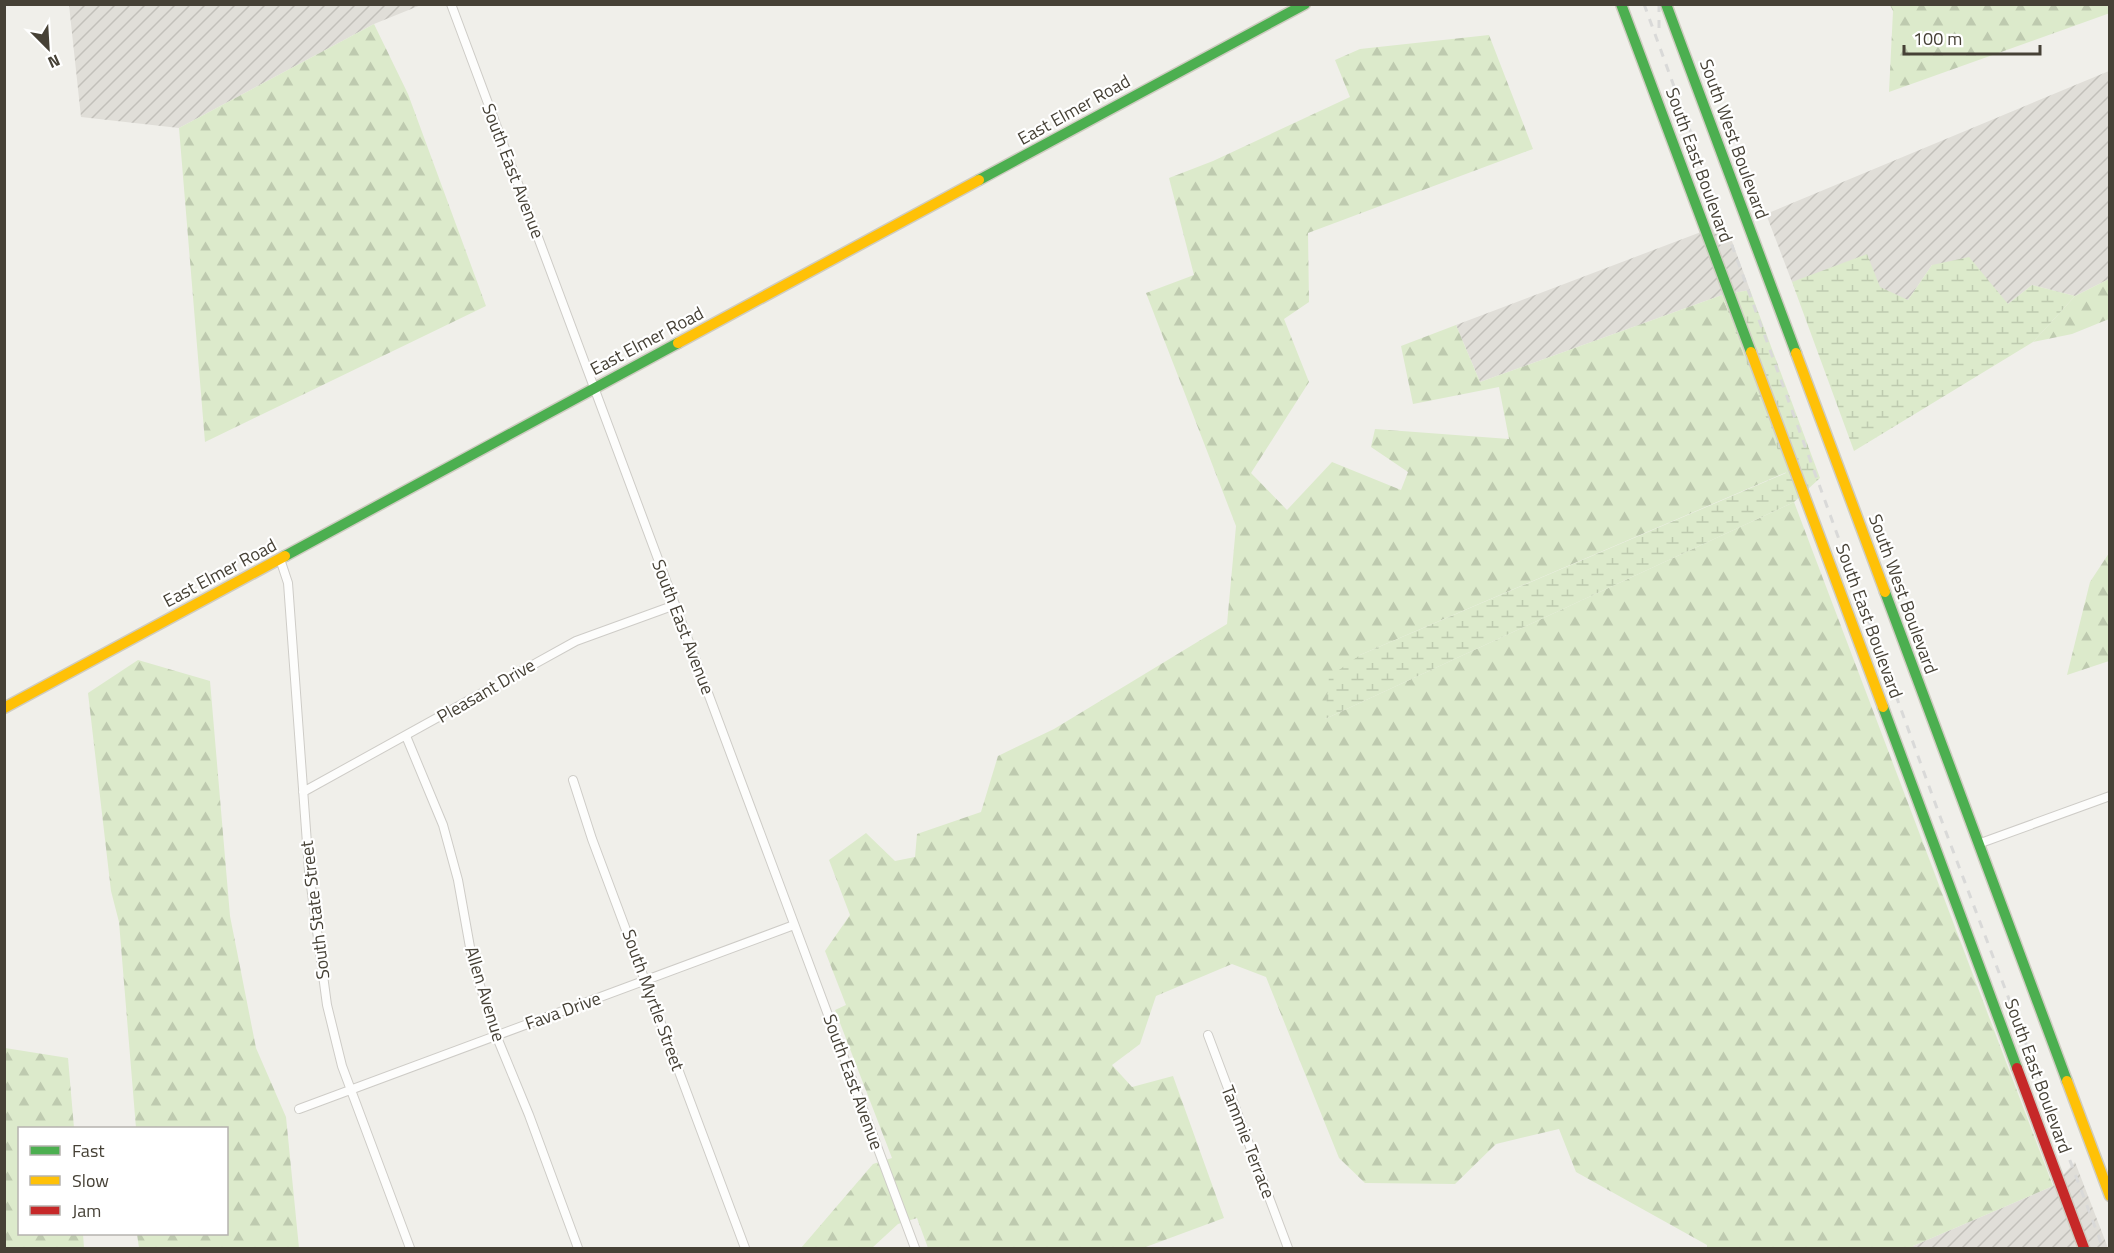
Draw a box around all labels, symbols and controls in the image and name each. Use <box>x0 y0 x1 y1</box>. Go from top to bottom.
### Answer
north arrow <box>18 18 78 78</box>
scale bar <box>1904 18 2040 56</box>
text: 100 m <box>1913 25 1962 52</box>
text: N <box>44 48 64 75</box>
street label: South West Boulevard <box>1693 55 1776 223</box>
street label: East Elmer Road <box>1013 67 1135 152</box>
street label: South East Boulevard <box>1659 84 1740 246</box>
street label: South East Avenue <box>475 99 552 242</box>
street label: East Elmer Road <box>585 299 708 382</box>
street label: South West Boulevard <box>1862 510 1945 678</box>
street label: East Elmer Road <box>158 531 281 614</box>
street label: South East Boulevard <box>1829 540 1910 702</box>
street label: South East Avenue <box>645 555 722 698</box>
street label: Pleasant Drive <box>432 651 540 730</box>
street label: South State Street <box>293 839 336 981</box>
street label: South Myrtle Street <box>615 925 692 1075</box>
street label: Allen Avenue <box>458 943 513 1045</box>
street label: Fava Drive <box>521 984 604 1037</box>
street label: South East Boulevard <box>1998 995 2079 1157</box>
street label: South East Avenue <box>816 1010 891 1153</box>
street label: Tammie Terrace <box>1215 1081 1282 1202</box>
legend <box>18 1127 228 1235</box>
text: Fast <box>72 1137 105 1164</box>
text: Slow <box>72 1167 109 1194</box>
text: Jam <box>72 1197 101 1224</box>

